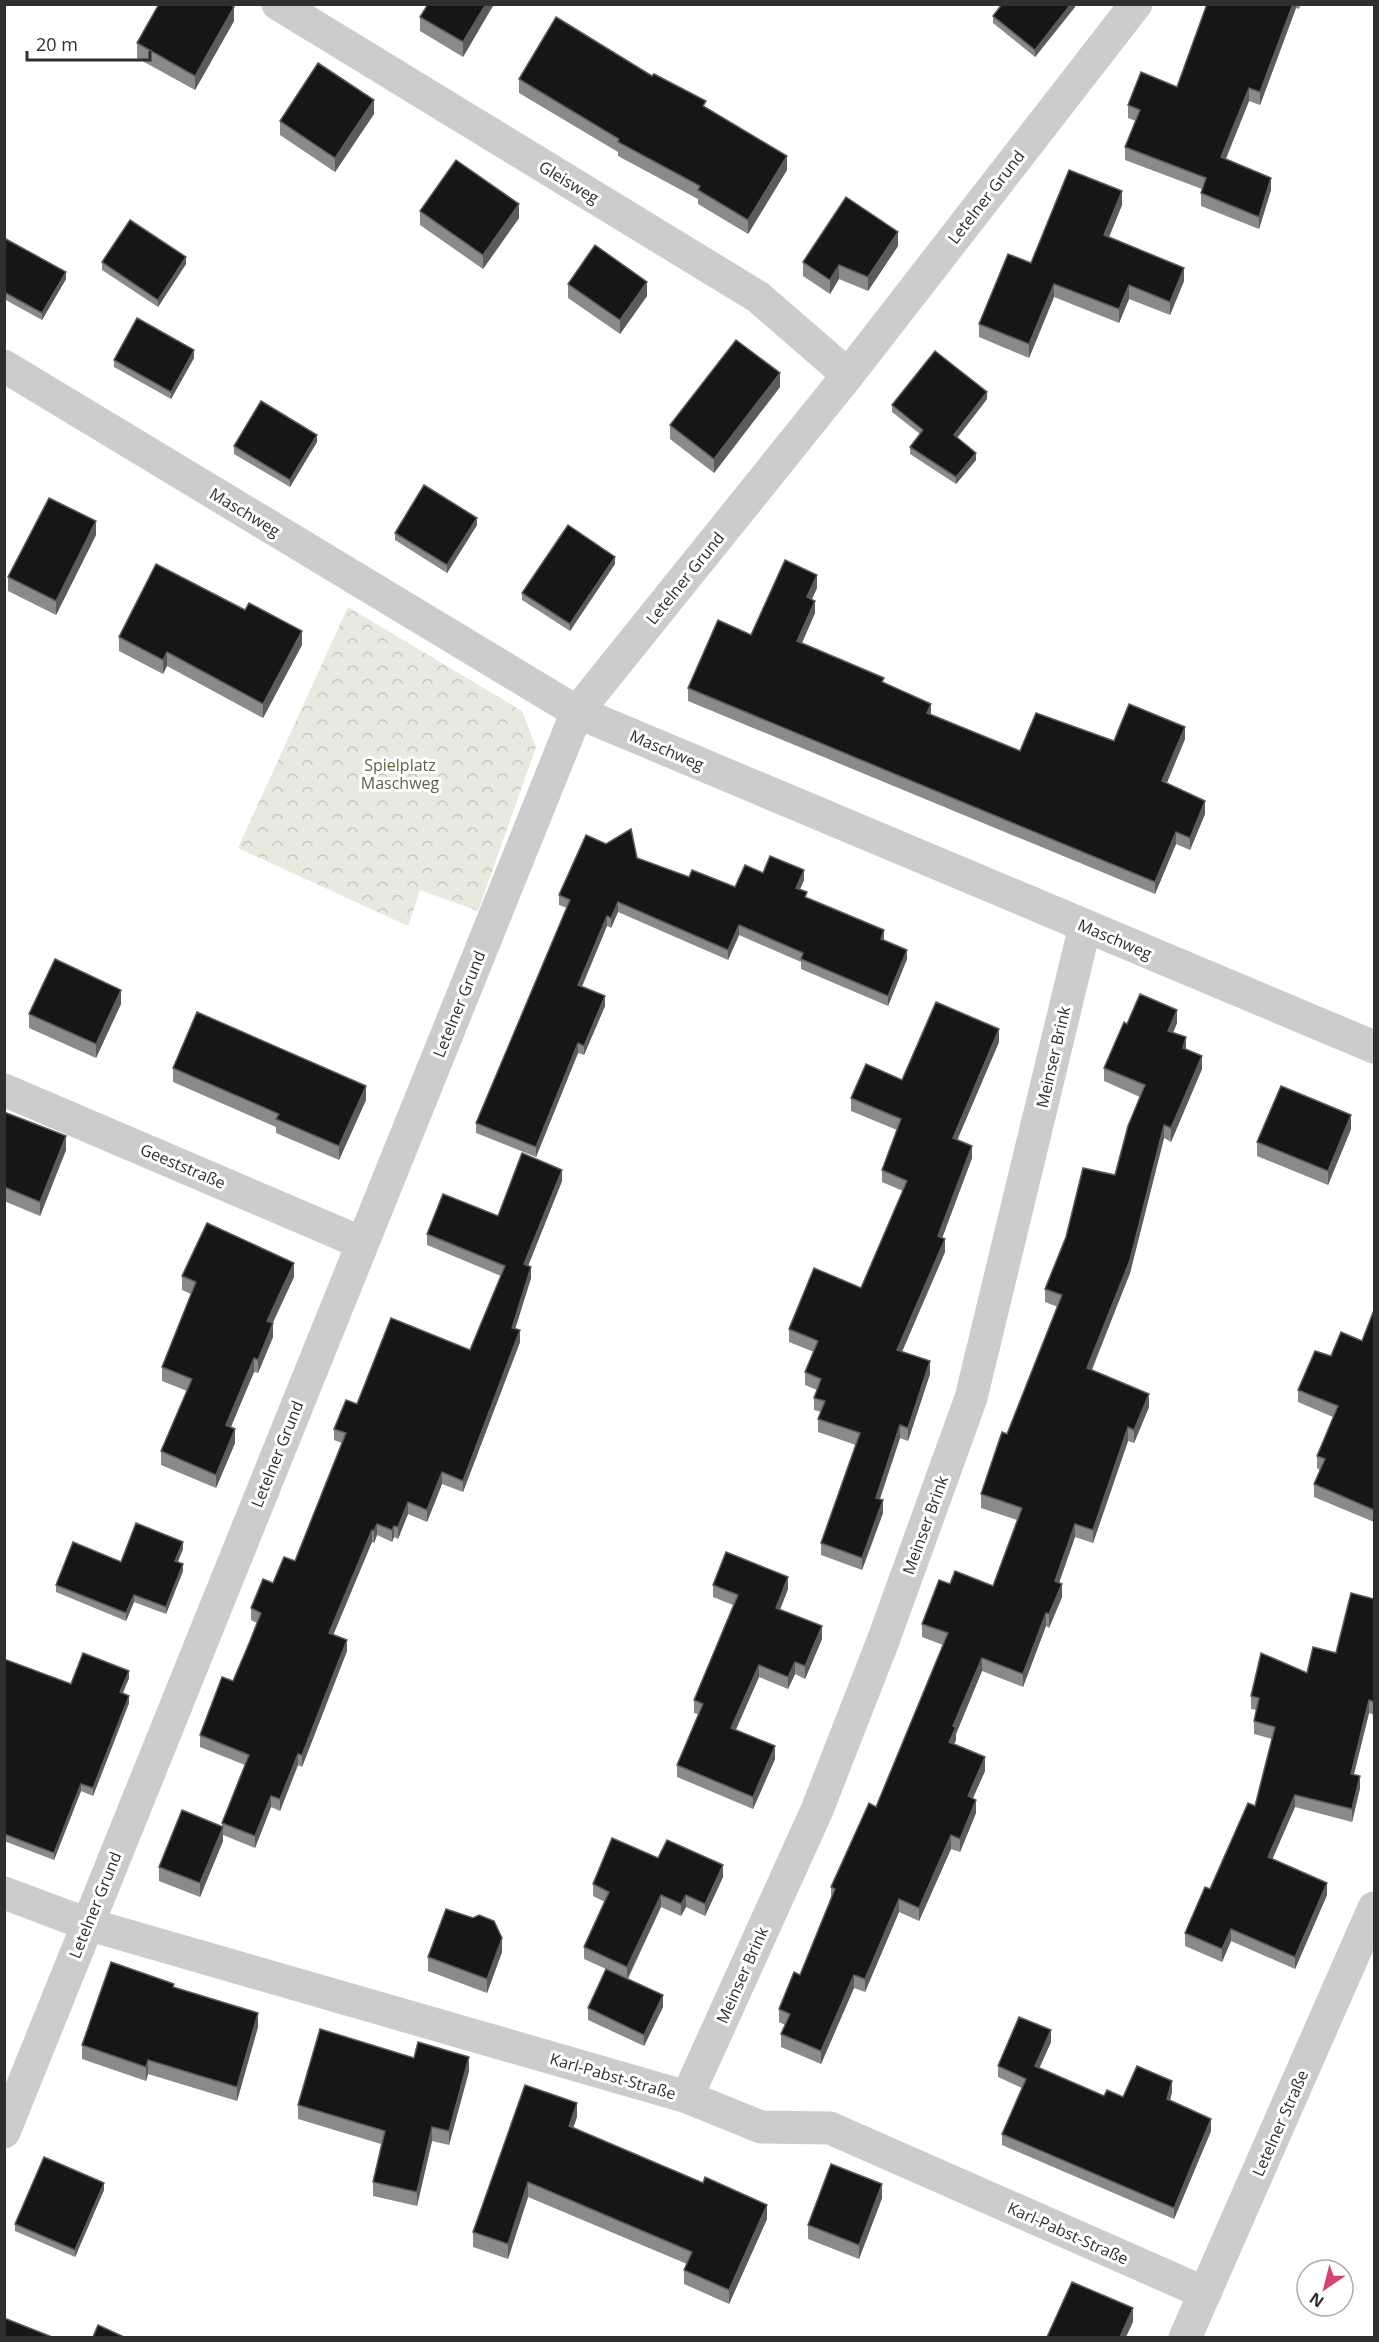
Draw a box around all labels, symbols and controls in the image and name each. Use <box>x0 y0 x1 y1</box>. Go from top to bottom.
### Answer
scale bar <box>27 24 150 62</box>
text: 20 m <box>36 32 78 56</box>
street label: Letelner Grund <box>943 146 1029 248</box>
street label: Gleisweg <box>535 155 603 209</box>
street label: Maschweg <box>206 482 285 542</box>
street label: Letelner Grund <box>641 527 729 629</box>
street label: Maschweg <box>627 725 708 776</box>
park label: Spielplatz Maschweg <box>361 754 440 794</box>
street label: Maschweg <box>1075 914 1156 965</box>
street label: Letelner Grund <box>428 947 490 1061</box>
street label: Meinser Brink <box>1031 1003 1076 1110</box>
street label: Geeststraße <box>137 1138 229 1194</box>
street label: Letelner Grund <box>246 1397 308 1511</box>
street label: Meinser Brink <box>897 1472 953 1577</box>
street label: Letelner Grund <box>64 1848 126 1962</box>
street label: Meinser Brink <box>711 1923 773 2027</box>
street label: Karl-Pabst-Straße <box>547 2048 679 2105</box>
street label: Letelner Straße <box>1247 2066 1313 2180</box>
street label: Karl-Pabst-Straße <box>1004 2197 1132 2270</box>
north arrow <box>1295 2258 1355 2318</box>
text: N <box>1305 2288 1328 2313</box>

